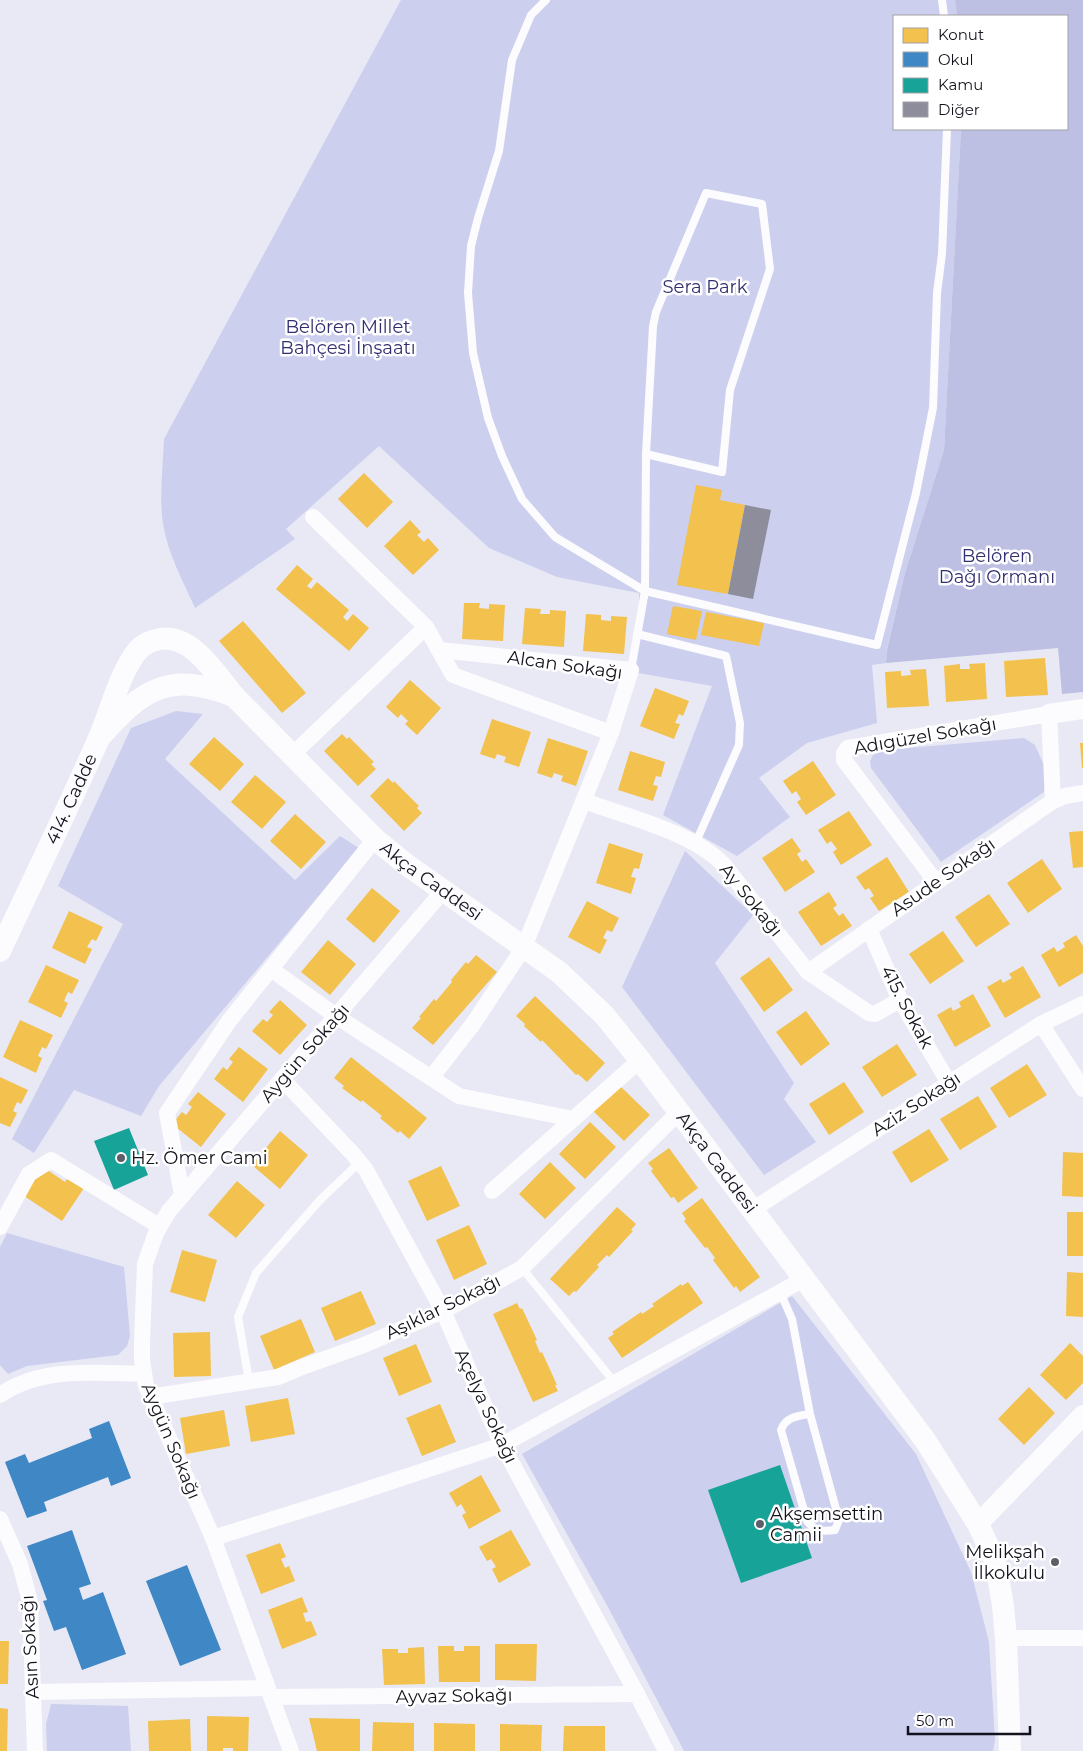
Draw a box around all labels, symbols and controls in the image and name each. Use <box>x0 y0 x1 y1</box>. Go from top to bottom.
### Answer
legend <box>893 15 1068 130</box>
text: Konut <box>938 25 984 44</box>
text: Okul <box>938 50 974 69</box>
text: Kamu <box>938 75 983 94</box>
text: Diğer <box>938 100 980 119</box>
park label: Sera Park <box>663 276 748 298</box>
park label: Belören Millet Bahçesi İnşaatı <box>280 316 416 359</box>
park label: Belören Dağı Ormanı <box>939 545 1055 588</box>
street label: Alcan Sokağı <box>506 646 624 684</box>
street label: Adıgüzel Sokağı <box>852 713 998 759</box>
street label: 414. Cadde <box>41 750 102 848</box>
street label: Asude Sokağı <box>887 833 999 921</box>
street label: Akça Caddesi <box>376 837 486 925</box>
street label: Ay Sokağı <box>715 859 787 941</box>
street label: 415. Sokak <box>876 962 938 1053</box>
street label: Aygün Sokağı <box>256 999 354 1107</box>
street label: Aziz Sokağı <box>867 1067 965 1141</box>
street label: Akça Caddesi <box>672 1108 762 1218</box>
place label: Hz. Ömer Cami <box>131 1147 268 1169</box>
marker: Hz. Ömer Cami <box>115 1152 127 1164</box>
street label: Aşıklar Sokağı <box>382 1270 504 1344</box>
street label: Açelya Sokağı <box>450 1345 522 1467</box>
street label: Aygün Sokağı <box>137 1380 205 1502</box>
place label: Akşemsettin Camii <box>770 1503 883 1546</box>
marker: Akşemsettin Camii <box>754 1518 766 1530</box>
place label: Melikşah İlkokulu <box>965 1541 1045 1584</box>
marker: Melikşah İlkokulu <box>1049 1556 1061 1568</box>
street label: Asın Sokağı <box>16 1594 44 1700</box>
street label: Ayvaz Sokağı <box>395 1684 513 1708</box>
scale bar <box>908 1704 1030 1736</box>
text: 50 m <box>916 1711 954 1730</box>

